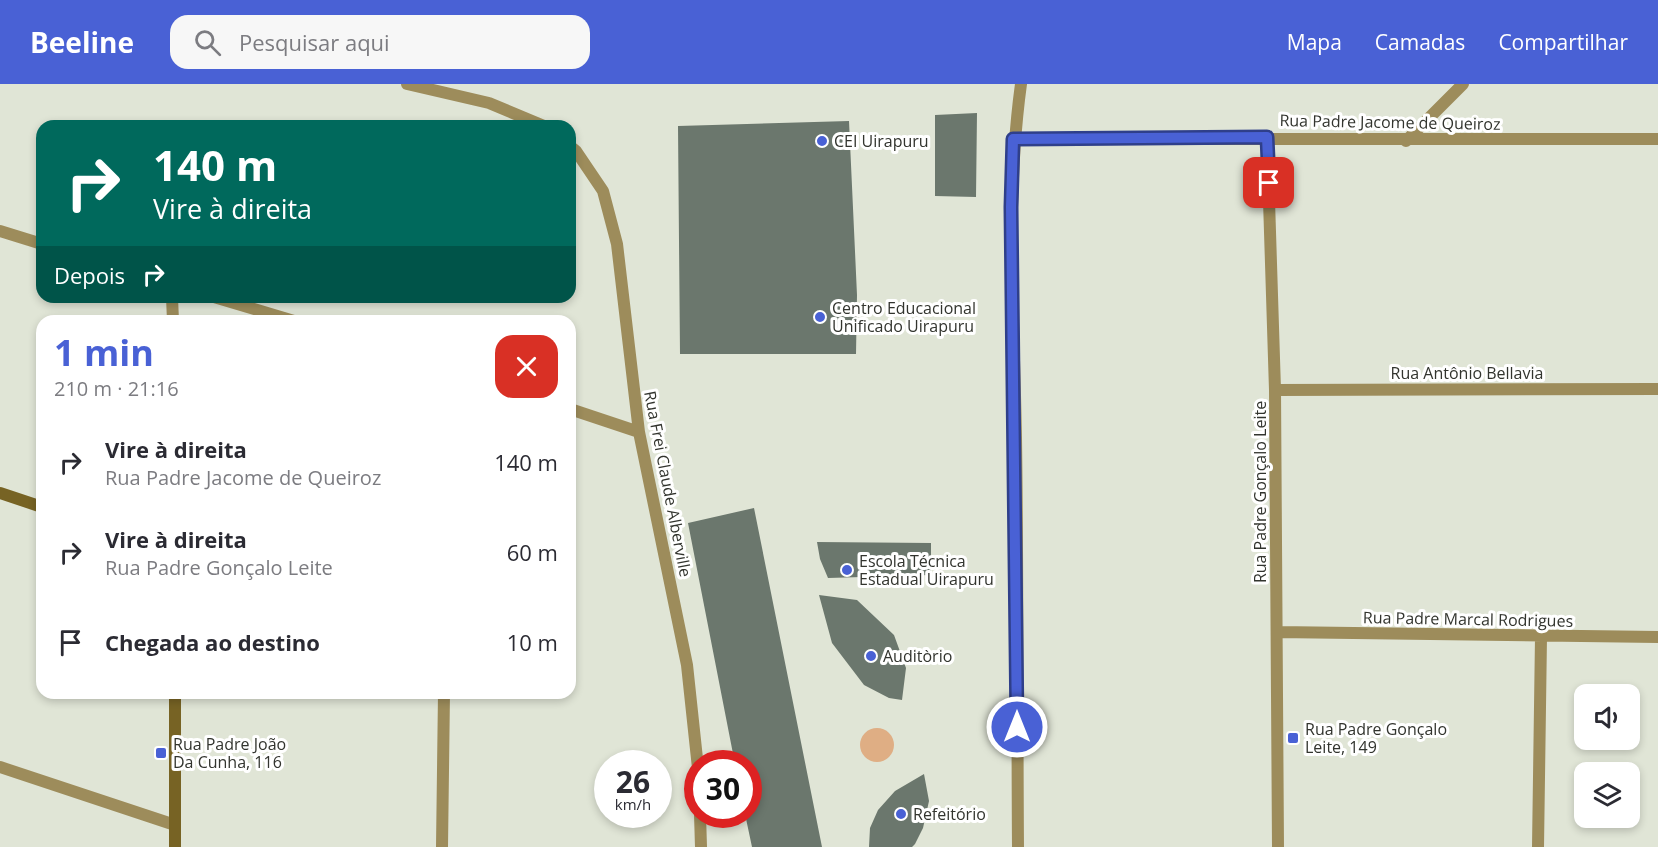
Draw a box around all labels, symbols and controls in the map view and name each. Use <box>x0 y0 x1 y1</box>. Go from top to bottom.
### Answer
search box <box>170 15 590 69</box>
text: Beeline <box>30 23 134 61</box>
icon: search <box>191 26 224 59</box>
text: Pesquisar aqui <box>239 27 390 57</box>
text: Mapa <box>1287 28 1342 56</box>
text: Camadas <box>1375 28 1465 56</box>
text: Compartilhar <box>1498 28 1628 56</box>
street label: Rua Padre Jacome de Queiroz <box>1279 109 1501 135</box>
place label: CEI Uirapuru <box>834 130 929 152</box>
marker: CEI Uirapuru <box>815 134 829 148</box>
text: 140 m <box>153 136 277 193</box>
icon: right <box>54 144 132 222</box>
pin <box>1243 157 1294 208</box>
icon: arrive <box>1252 166 1285 199</box>
text: Vire à direita <box>153 190 312 227</box>
icon: right <box>137 258 170 291</box>
text: Depois <box>54 260 125 290</box>
place label: Centro Educacional Unificado Uirapuru <box>832 297 976 337</box>
marker: Centro Educacional Unificado Uirapuru <box>813 310 827 324</box>
text: 1 min <box>54 328 154 377</box>
button: close <box>495 335 558 398</box>
street label: Rua Antônio Bellavia <box>1391 362 1543 384</box>
text: 210 m · 21:16 <box>54 375 179 402</box>
street label: Rua Frei Claude Alberville <box>639 389 697 579</box>
street label: Rua Padre Gonçalo Leite <box>1249 401 1271 583</box>
text: Vire à direita <box>105 434 247 464</box>
icon: right <box>54 446 87 479</box>
text: 140 m <box>494 447 558 477</box>
text: Rua Padre Jacome de Queiroz <box>105 464 381 491</box>
text: Vire à direita <box>105 524 247 554</box>
icon: right <box>54 536 87 569</box>
text: 60 m <box>507 537 558 567</box>
place label: Escola Técnica Estadual Uirapuru <box>859 550 994 590</box>
text: Rua Padre Gonçalo Leite <box>105 554 333 581</box>
marker: Escola Técnica Estadual Uirapuru <box>840 563 854 577</box>
street label: Rua Padre Marcal Rodrigues <box>1363 606 1573 632</box>
icon: arrive <box>54 626 87 659</box>
text: Chegada ao destino <box>105 627 320 657</box>
text: 10 m <box>507 627 558 657</box>
place label: Auditòrio <box>883 645 952 667</box>
marker: Auditòrio <box>864 649 878 663</box>
map controls <box>1574 684 1640 828</box>
button: sound <box>1574 684 1640 750</box>
position arrow <box>985 695 1049 759</box>
place label: Rua Padre Gonçalo Leite, 149 <box>1305 718 1447 758</box>
marker: Rua Padre Gonçalo Leite, 149 <box>1286 731 1300 745</box>
place label: Rua Padre João Da Cunha, 116 <box>173 733 286 773</box>
marker: Rua Padre João Da Cunha, 116 <box>154 746 168 760</box>
speed limit sign: 30 <box>684 750 762 828</box>
text: 26 <box>616 761 650 802</box>
button: layers <box>1574 762 1640 828</box>
text: km/h <box>615 794 651 814</box>
place label: Refeitório <box>913 803 986 825</box>
marker: Refeitório <box>894 807 908 821</box>

